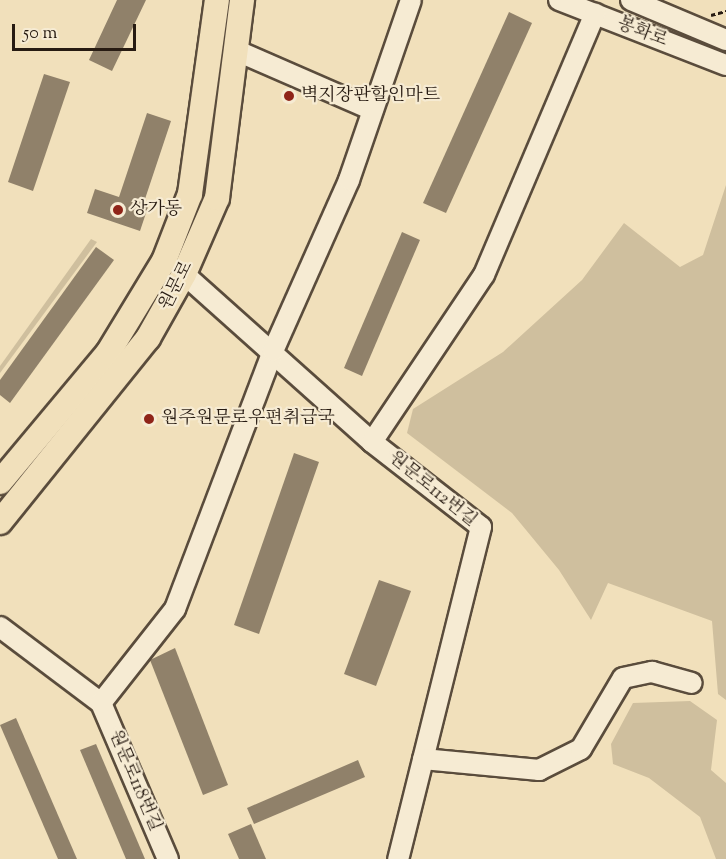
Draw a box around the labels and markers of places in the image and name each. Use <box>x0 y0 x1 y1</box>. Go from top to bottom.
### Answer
place label: 벽지장판할인마트 <box>301 85 440 107</box>
marker: 벽지장판할인마트 <box>282 89 296 103</box>
place label: 상가동 <box>130 199 182 221</box>
marker: 상가동 <box>111 203 125 217</box>
place label: 원주원문로우편취급국 <box>161 408 335 430</box>
marker: 원주원문로우편취급국 <box>142 412 156 426</box>

